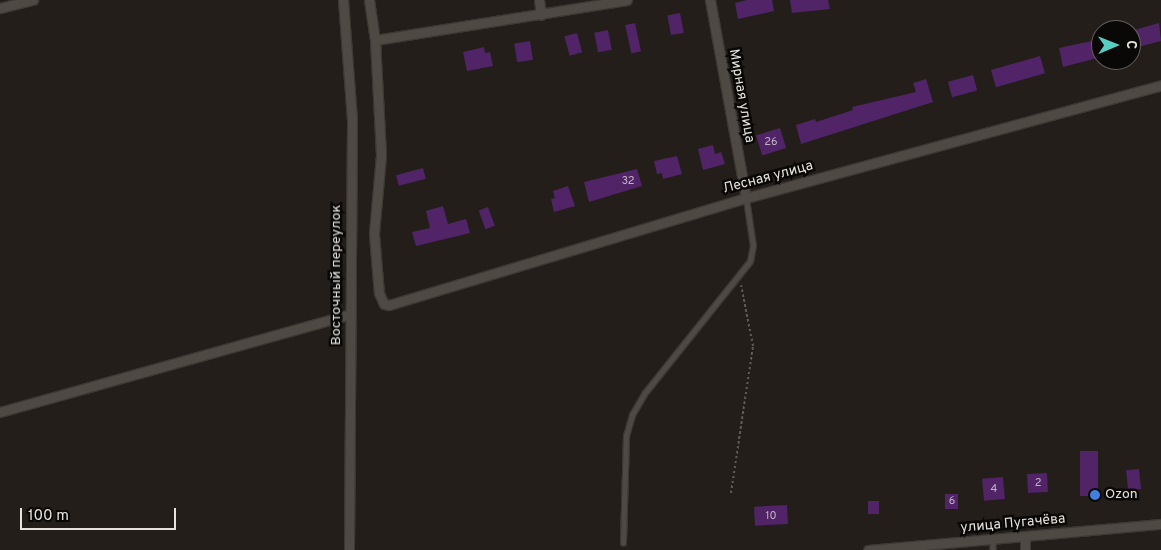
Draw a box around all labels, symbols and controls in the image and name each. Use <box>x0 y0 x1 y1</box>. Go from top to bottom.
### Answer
north arrow <box>1091 20 1141 70</box>
text: С <box>1122 40 1139 49</box>
street label: Мирная улица <box>725 48 757 144</box>
house number: 26 <box>764 135 778 149</box>
street label: Лесная улица <box>721 158 815 198</box>
house number: 32 <box>621 174 635 188</box>
street label: Восточный переулок <box>329 205 345 345</box>
house number: 2 <box>1035 476 1041 490</box>
house number: 4 <box>991 482 997 496</box>
place label: Ozon <box>1105 487 1138 503</box>
marker: Ozon <box>1089 489 1101 501</box>
house number: 6 <box>949 494 955 508</box>
scale bar <box>22 498 179 530</box>
text: 100 m <box>28 507 69 526</box>
house number: 10 <box>765 509 777 523</box>
street label: улица Пугачёва <box>960 511 1066 537</box>

